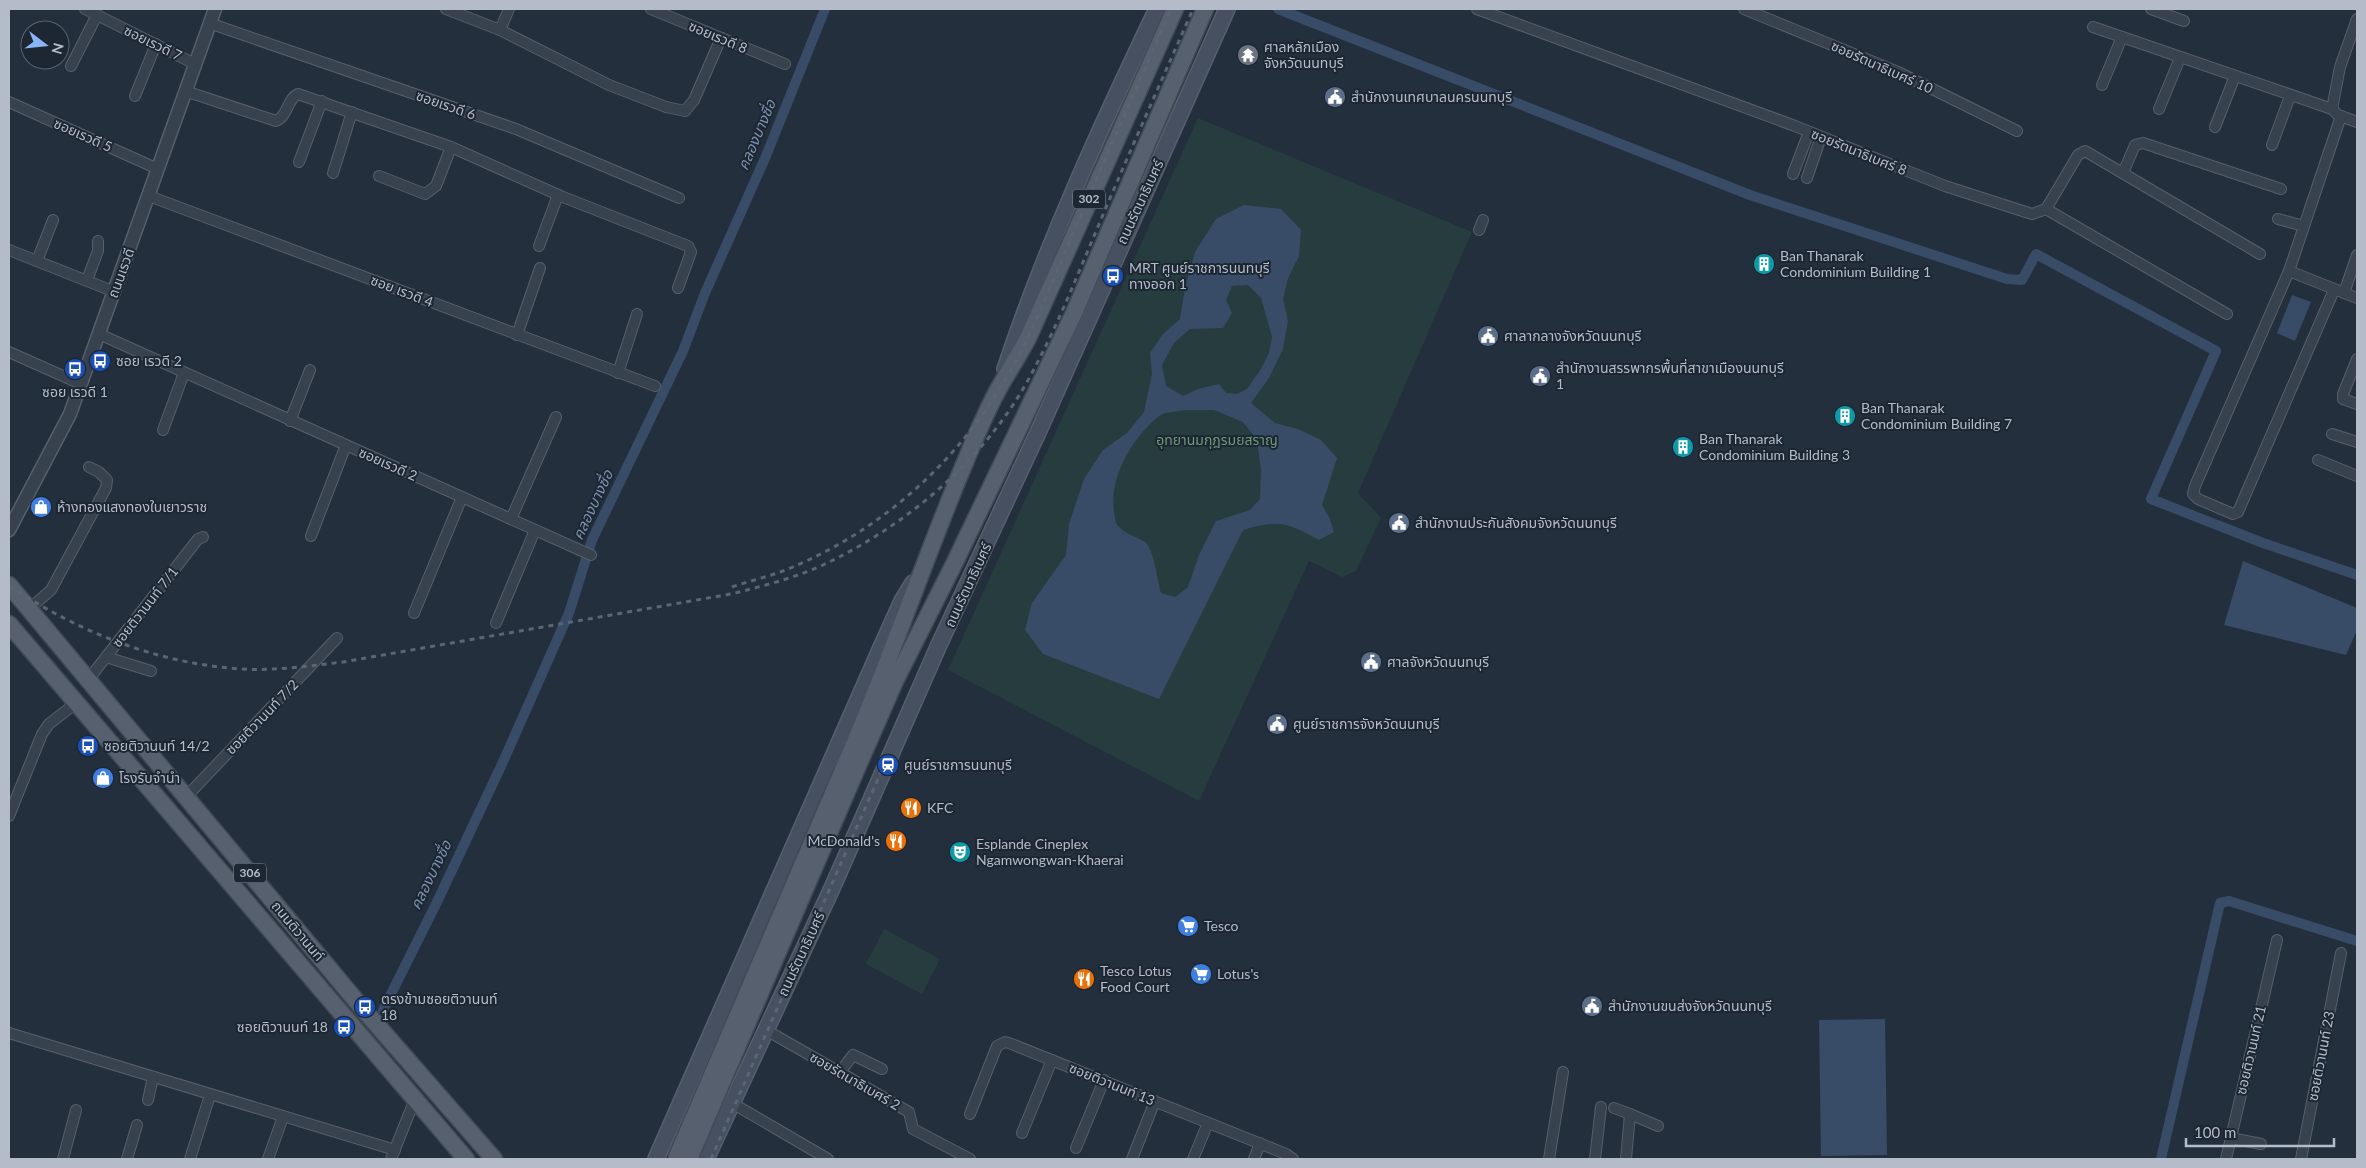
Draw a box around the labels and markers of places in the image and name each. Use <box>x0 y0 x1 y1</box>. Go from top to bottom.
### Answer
place label: ศาลหลักเมือง จังหวัดนนทบุรี <box>1264 38 1344 72</box>
temple icon: ศาลหลักเมือง จังหวัดนนทบุรี <box>1236 43 1260 67</box>
public building icon: สำนักงานเทศบาลนครนนทบุรี <box>1323 85 1347 109</box>
place label: สำนักงานเทศบาลนครนนทบุรี <box>1351 88 1512 106</box>
place label: Ban Thanarak Condominium Building 1 <box>1780 247 1931 280</box>
building icon: Ban Thanarak Condominium Building 1 <box>1752 252 1776 276</box>
place label: MRT ศูนย์ราชการนนทบุรี ทางออก 1 <box>1129 259 1270 292</box>
bus stop icon: MRT ศูนย์ราชการนนทบุรี ทางออก 1 <box>1101 264 1125 288</box>
public building icon: ศาลากลางจังหวัดนนทบุรี <box>1476 324 1500 348</box>
place label: ศาลากลางจังหวัดนนทบุรี <box>1504 327 1642 345</box>
bus stop icon: ซอย เรวดี 2 <box>88 349 112 373</box>
place label: ซอย เรวดี 2 <box>116 352 182 369</box>
bus stop icon: ซอย เรวดี 1 <box>63 357 87 381</box>
place label: สำนักงานสรรพากรพื้นที่สาขาเมืองนนทบุรี 1 <box>1556 358 1784 392</box>
public building icon: สำนักงานสรรพากรพื้นที่สาขาเมืองนนทบุรี 1 <box>1528 364 1552 388</box>
place label: ซอย เรวดี 1 <box>42 383 108 400</box>
place label: Ban Thanarak Condominium Building 7 <box>1861 399 2012 432</box>
building icon: Ban Thanarak Condominium Building 7 <box>1833 404 1857 428</box>
place label: Ban Thanarak Condominium Building 3 <box>1699 430 1850 463</box>
building icon: Ban Thanarak Condominium Building 3 <box>1671 435 1695 459</box>
shop icon: ห้างทองแสงทองใบเยาวราช <box>29 495 53 519</box>
place label: ห้างทองแสงทองใบเยาวราช <box>57 498 207 515</box>
public building icon: สำนักงานประกันสังคมจังหวัดนนทบุรี <box>1387 511 1411 535</box>
place label: สำนักงานประกันสังคมจังหวัดนนทบุรี <box>1415 514 1617 532</box>
public building icon: ศาลจังหวัดนนทบุรี <box>1359 650 1383 674</box>
place label: ศาลจังหวัดนนทบุรี <box>1387 653 1489 671</box>
public building icon: ศูนย์ราชการจังหวัดนนทบุรี <box>1265 712 1289 736</box>
place label: ศูนย์ราชการจังหวัดนนทบุรี <box>1293 715 1440 733</box>
bus stop icon: ซอยติวานนท์ 14/2 <box>76 734 100 758</box>
place label: ซอยติวานนท์ 14/2 <box>104 737 210 754</box>
station icon: ศูนย์ราชการนนทบุรี <box>876 753 900 777</box>
place label: ศูนย์ราชการนนทบุรี <box>904 756 1012 774</box>
shop icon: โรงรับจำนำ <box>91 766 115 790</box>
place label: โรงรับจำนำ <box>119 769 180 786</box>
restaurant icon: KFC <box>899 796 923 820</box>
place label: KFC <box>927 799 954 816</box>
restaurant icon: McDonald's <box>884 829 908 853</box>
place label: McDonald's <box>807 832 880 849</box>
place label: Esplande Cineplex Ngamwongwan-Khaerai <box>976 835 1124 868</box>
theatre icon: Esplande Cineplex Ngamwongwan-Khaerai <box>948 840 972 864</box>
supermarket icon: Tesco <box>1176 914 1200 938</box>
place label: Tesco <box>1204 917 1239 934</box>
place label: Tesco Lotus Food Court <box>1100 962 1171 995</box>
supermarket icon: Lotus's <box>1189 962 1213 986</box>
place label: Lotus's <box>1217 965 1259 982</box>
restaurant icon: Tesco Lotus Food Court <box>1072 967 1096 991</box>
place label: ตรงข้ามซอยติวานนท์ 18 <box>381 990 498 1023</box>
public building icon: สำนักงานขนส่งจังหวัดนนทบุรี <box>1580 994 1604 1018</box>
bus stop icon: ตรงข้ามซอยติวานนท์ 18 <box>353 995 377 1019</box>
place label: สำนักงานขนส่งจังหวัดนนทบุรี <box>1608 997 1772 1015</box>
bus stop icon: ซอยติวานนท์ 18 <box>332 1015 356 1039</box>
place label: ซอยติวานนท์ 18 <box>237 1018 328 1035</box>

